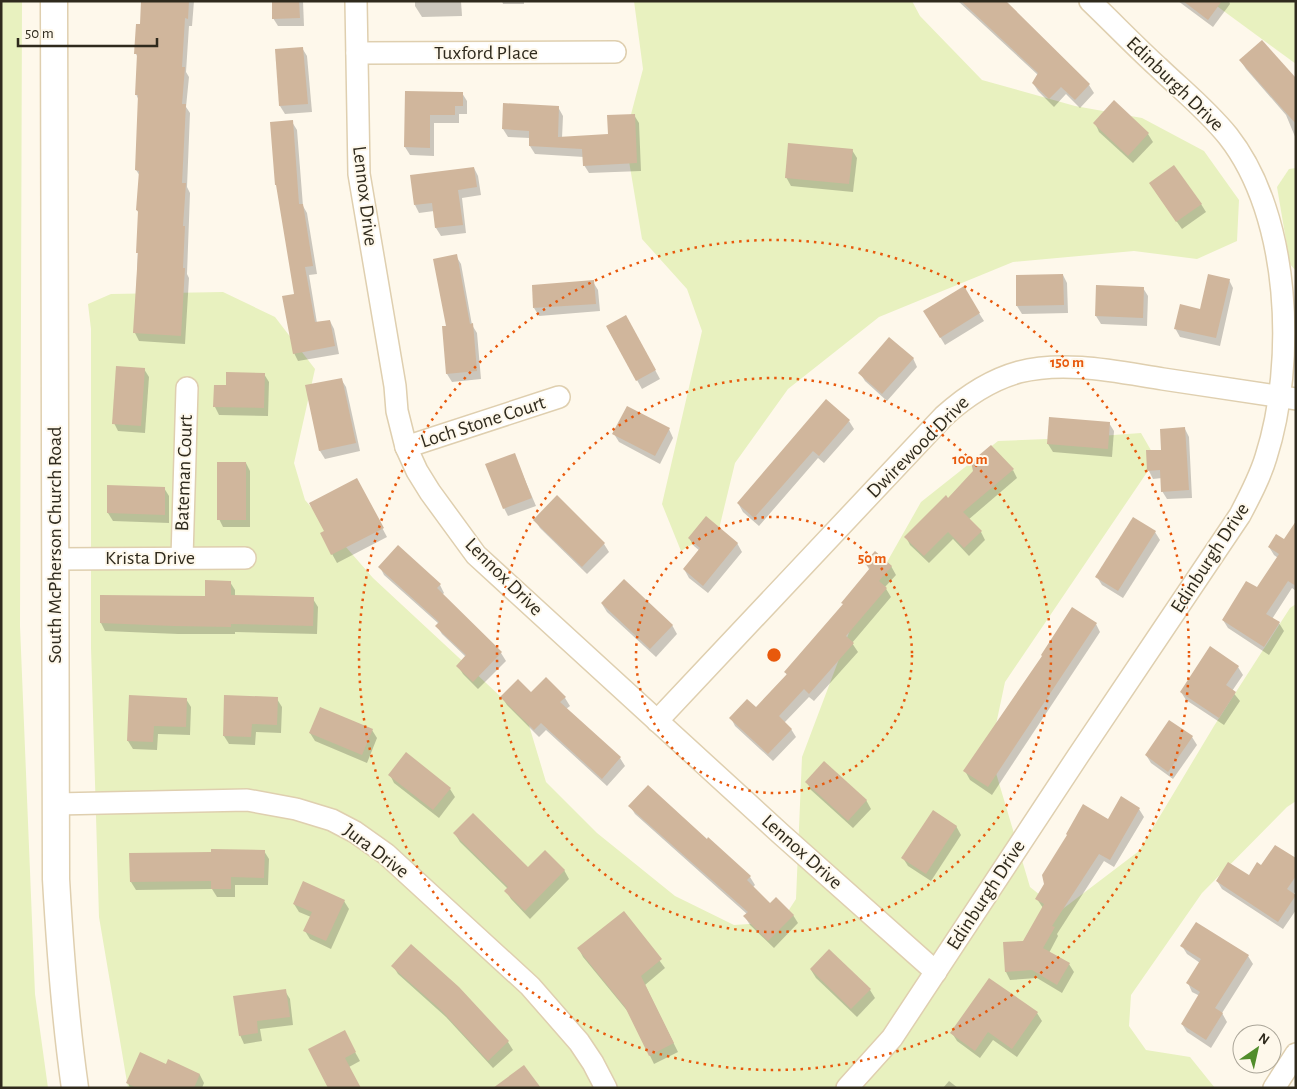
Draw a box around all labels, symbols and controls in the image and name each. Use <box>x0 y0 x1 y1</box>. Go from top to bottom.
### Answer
scale bar <box>18 15 156 47</box>
text: 50 m <box>25 26 54 41</box>
street label: Edinburgh Drive <box>1123 33 1227 135</box>
street label: Tuxford Place <box>434 43 538 63</box>
street label: Lennox Drive <box>349 145 381 247</box>
text: 150 m <box>1050 355 1084 370</box>
street label: Loch Stone Court <box>418 392 548 452</box>
street label: Dwirewood Drive <box>863 392 973 502</box>
street label: Bateman Court <box>172 414 196 532</box>
street label: South McPherson Church Road <box>45 426 65 664</box>
text: 100 m <box>952 452 988 467</box>
street label: Edinburgh Drive <box>1167 500 1253 616</box>
street label: Lennox Drive <box>461 534 547 620</box>
street label: Krista Drive <box>105 548 195 568</box>
text: 50 m <box>858 551 886 566</box>
centre of rings <box>765 646 783 664</box>
street label: Lennox Drive <box>758 811 846 893</box>
street label: Jura Drive <box>339 820 413 882</box>
street label: Edinburgh Drive <box>943 837 1029 953</box>
north arrow <box>1232 1024 1282 1074</box>
text: N <box>1256 1031 1272 1048</box>

